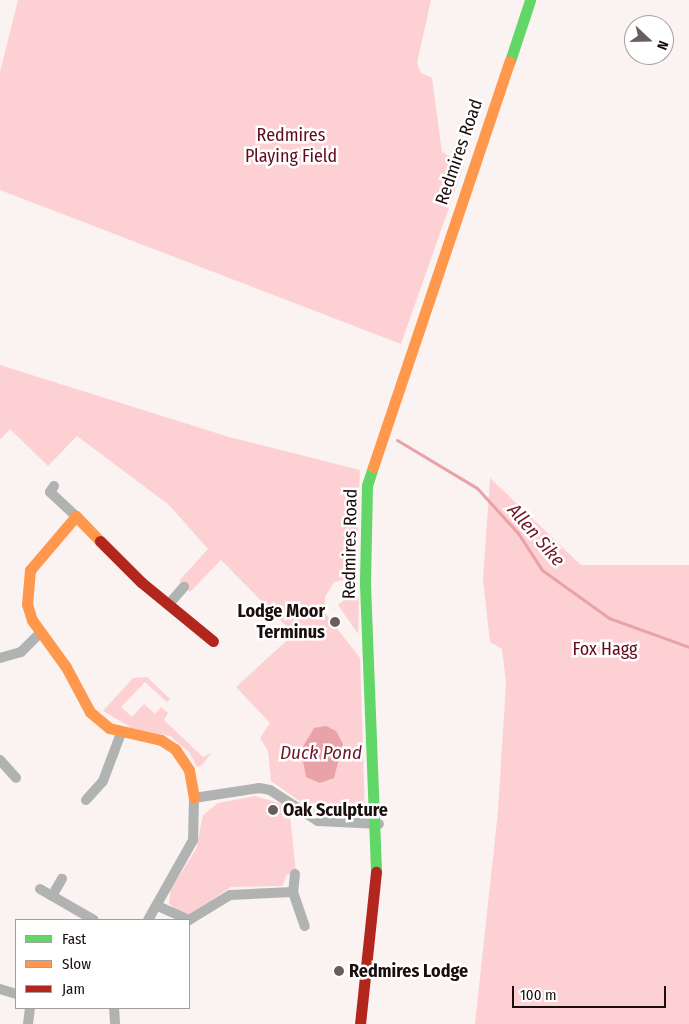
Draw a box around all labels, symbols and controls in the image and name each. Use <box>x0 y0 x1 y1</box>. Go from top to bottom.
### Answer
north arrow <box>624 15 674 65</box>
text: N <box>653 38 672 52</box>
street label: Redmires Road <box>431 96 487 208</box>
park label: Redmires Playing Field <box>245 125 337 168</box>
street label: Redmires Road <box>338 489 362 599</box>
water label: Allen Sike <box>503 499 569 571</box>
place label: Lodge Moor Terminus <box>237 601 325 644</box>
marker: Lodge Moor Terminus <box>329 616 341 628</box>
park label: Fox Hagg <box>572 638 638 660</box>
water label: Duck Pond <box>280 742 362 764</box>
place label: Oak Sculpture <box>283 799 388 821</box>
marker: Oak Sculpture <box>267 804 279 816</box>
legend <box>15 919 190 1009</box>
text: Fast <box>62 930 86 948</box>
text: Slow <box>62 955 91 973</box>
place label: Redmires Lodge <box>349 960 468 982</box>
marker: Redmires Lodge <box>333 965 345 977</box>
scale bar <box>514 976 668 1008</box>
text: Jam <box>62 980 85 998</box>
text: 100 m <box>520 986 557 1004</box>

